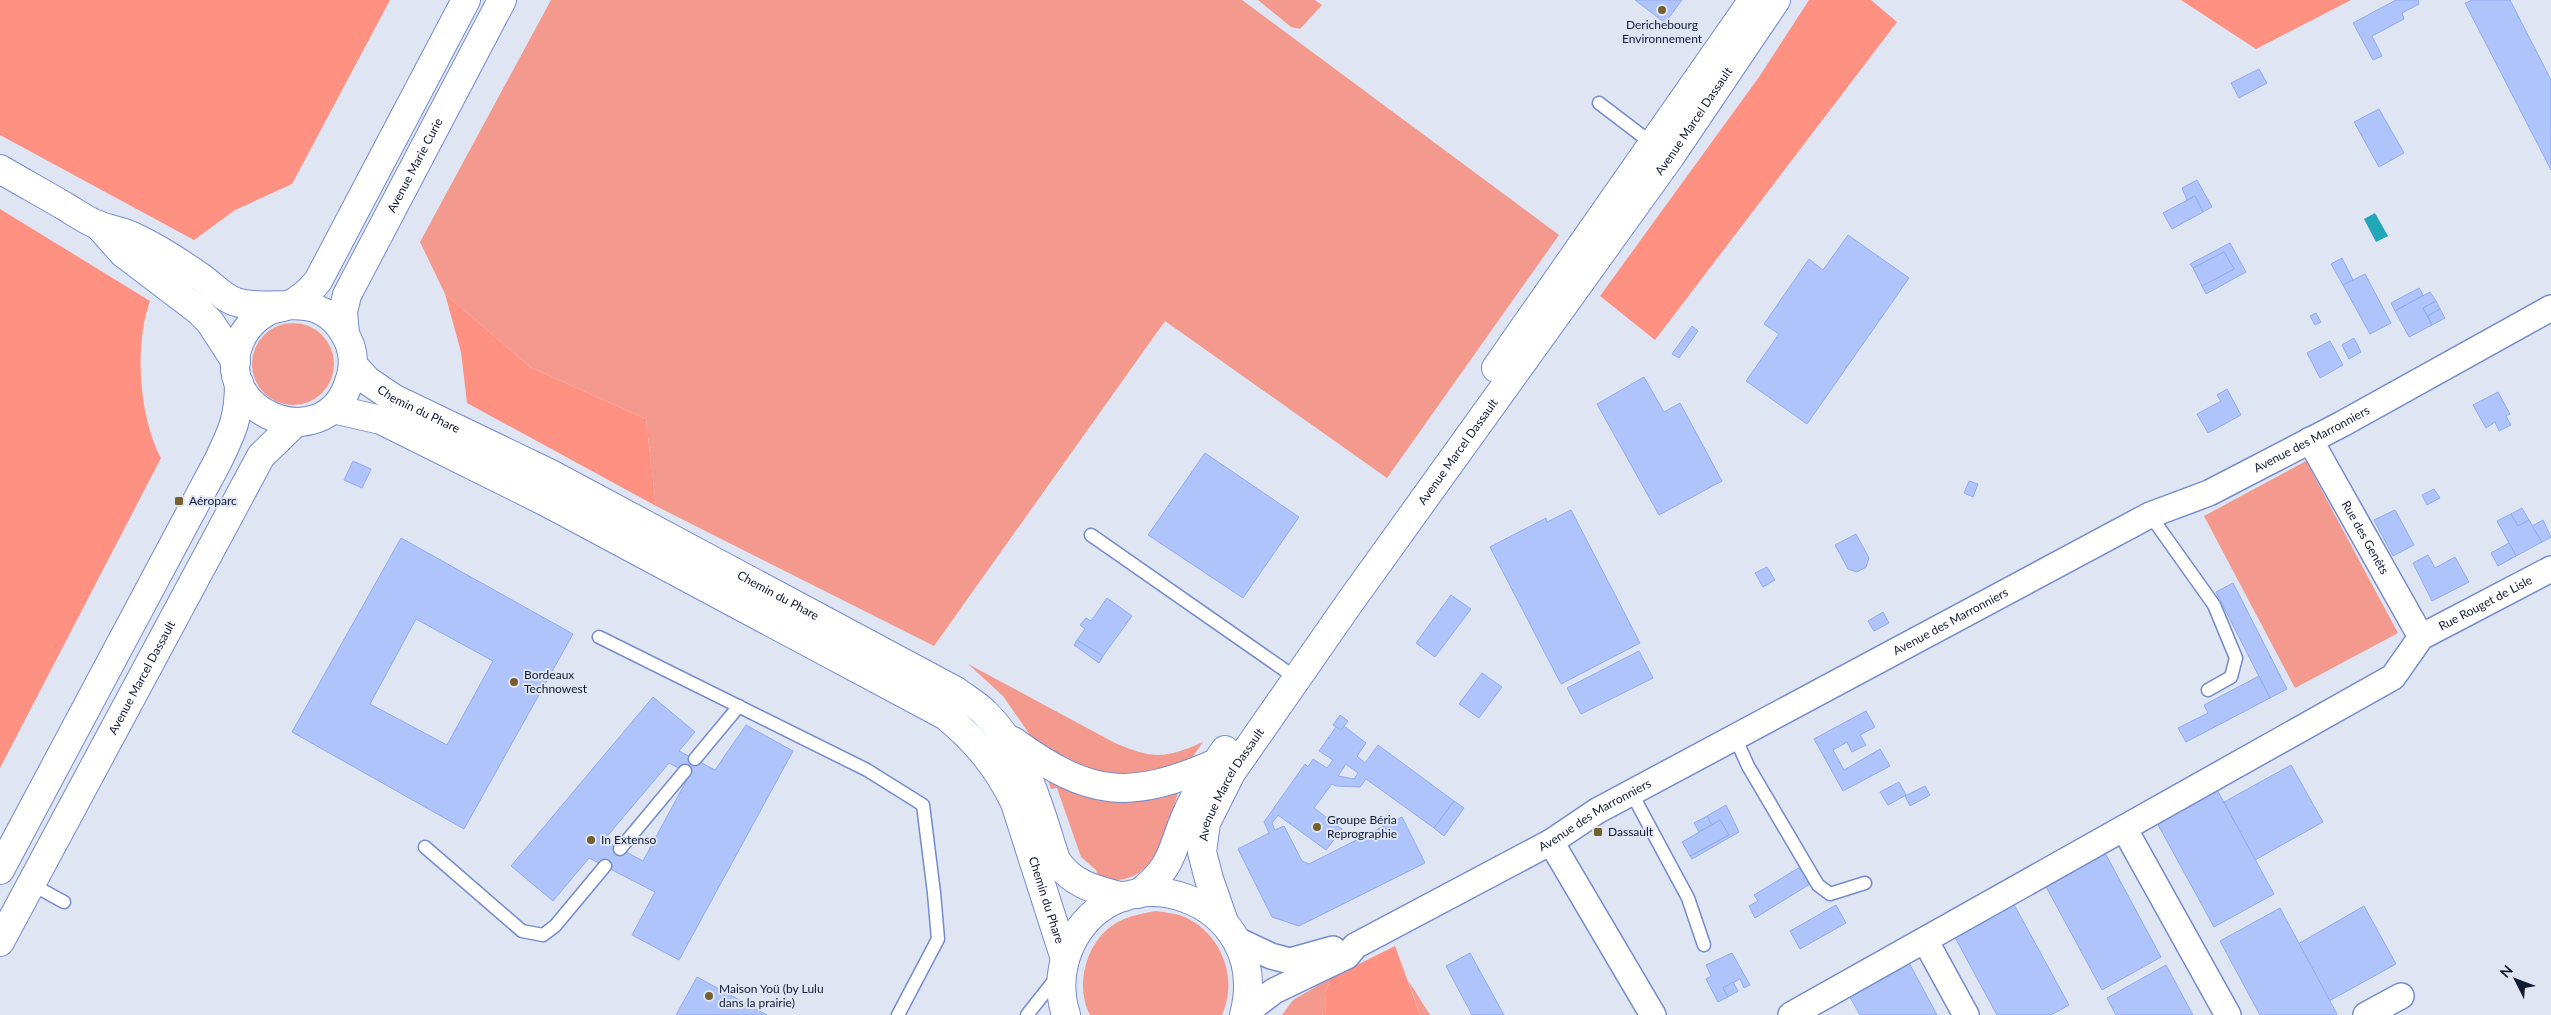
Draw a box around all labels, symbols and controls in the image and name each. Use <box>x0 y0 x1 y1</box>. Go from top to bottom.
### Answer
marker: Derichebourg Environnement <box>1656 4 1668 16</box>
place label: Derichebourg Environnement <box>1622 17 1703 46</box>
street label: Avenue Marcel Dassault <box>1652 64 1736 178</box>
street label: Avenue Marie Curie <box>384 115 446 215</box>
street label: Chemin du Phare <box>375 382 462 436</box>
street label: Avenue Marcel Dassault <box>1414 395 1501 507</box>
street label: Avenue des Marronniers <box>2251 402 2372 475</box>
place label: Aéroparc <box>189 493 237 508</box>
marker: Aéroparc <box>173 495 185 507</box>
street label: Rue des Genêts <box>2339 498 2392 577</box>
street label: Chemin du Phare <box>735 567 822 623</box>
street label: Rue Rouget de Lisle <box>2436 572 2535 633</box>
street label: Avenue des Marronniers <box>1890 584 2011 658</box>
street label: Avenue Marcel Dassault <box>105 617 178 737</box>
place label: Bordeaux Technowest <box>524 667 588 696</box>
marker: Bordeaux Technowest <box>508 676 520 688</box>
street label: Avenue Marcel Dassault <box>1196 724 1267 842</box>
street label: Avenue des Marronniers <box>1536 775 1654 854</box>
place label: Groupe Béria Reprographie <box>1327 812 1397 841</box>
marker: Groupe Béria Reprographie <box>1311 821 1323 833</box>
place label: Dassault <box>1608 824 1654 839</box>
marker: Dassault <box>1592 826 1604 838</box>
place label: In Extenso <box>601 832 656 847</box>
marker: In Extenso <box>585 834 597 846</box>
street label: Chemin du Phare <box>1026 855 1068 945</box>
north arrow <box>2491 955 2541 1005</box>
text: N <box>2496 961 2516 981</box>
place label: Maison Yoü (by Lulu dans la prairie) <box>719 981 824 1010</box>
marker: Maison Yoü (by Lulu dans la prairie) <box>703 990 715 1002</box>

